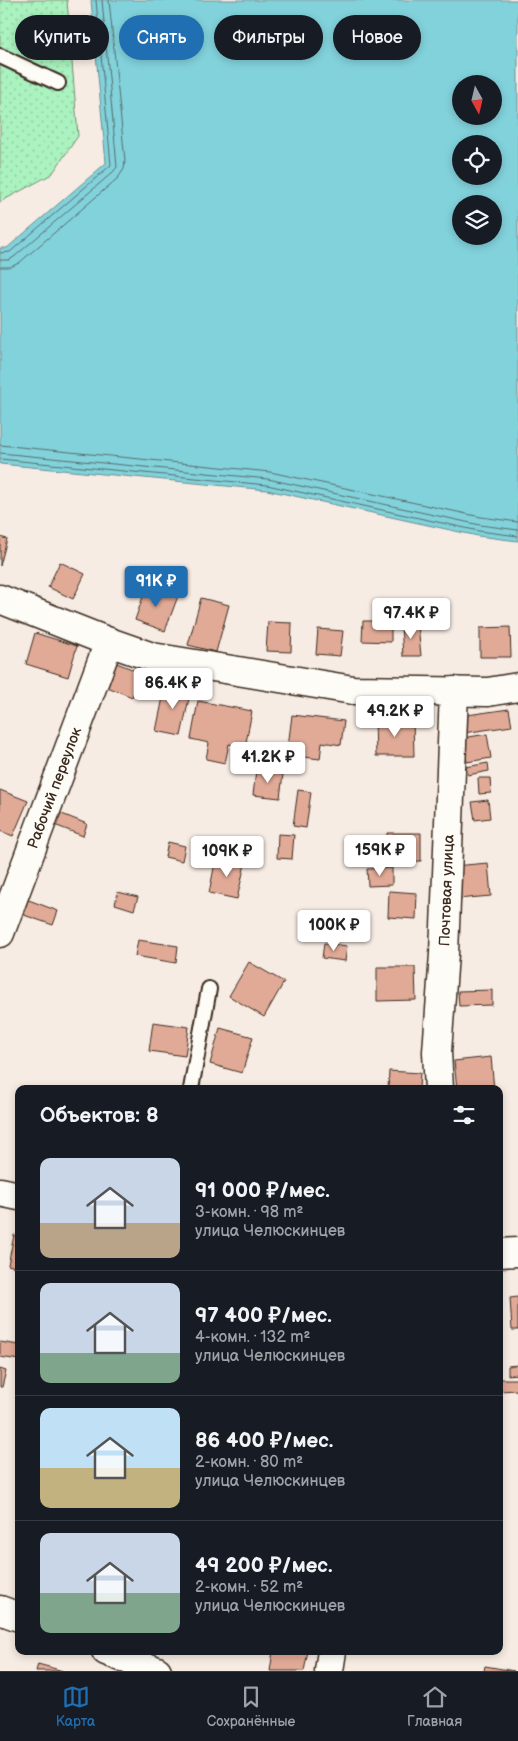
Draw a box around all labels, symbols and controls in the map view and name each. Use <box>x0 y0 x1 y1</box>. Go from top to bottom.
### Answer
chip: Купить <box>15 15 109 60</box>
chip: Снять <box>119 15 204 60</box>
chip: Фильтры <box>214 15 323 60</box>
chip: Новое <box>333 15 421 60</box>
north arrow <box>452 75 502 125</box>
map controls <box>452 75 502 245</box>
button: locate <box>452 135 502 185</box>
button: layers <box>452 195 502 245</box>
pin: 91K ₽ <box>121 566 191 608</box>
text: 91K ₽ <box>136 572 176 591</box>
pin: 97.4K ₽ <box>365 598 457 640</box>
text: 97.4K ₽ <box>383 604 439 623</box>
pin: 86.4K ₽ <box>127 668 219 710</box>
text: 86.4K ₽ <box>145 674 201 693</box>
pin: 49.2K ₽ <box>349 696 441 738</box>
text: 49.2K ₽ <box>367 702 423 721</box>
street label: Рабочий переулок <box>23 725 86 851</box>
pin: 41.2K ₽ <box>222 742 314 784</box>
text: 41.2K ₽ <box>241 748 295 767</box>
pin: 159K ₽ <box>339 834 421 877</box>
street label: Почтовая улица <box>435 834 459 947</box>
pin: 109K ₽ <box>186 836 268 878</box>
text: 159K ₽ <box>355 841 405 860</box>
text: 109K ₽ <box>202 842 252 861</box>
pin: 100K ₽ <box>293 910 375 952</box>
text: 100K ₽ <box>308 916 360 935</box>
icon: filters <box>450 1101 478 1129</box>
text: Объектов: 8 <box>40 1103 159 1128</box>
icon: home <box>80 1178 140 1238</box>
text: 91 000 ₽/мес. <box>195 1178 330 1203</box>
text: 3-комн. · 98 m² <box>195 1203 303 1222</box>
text: улица Челюскинцев <box>195 1222 345 1241</box>
icon: home <box>80 1303 140 1363</box>
text: 97 400 ₽/мес. <box>195 1303 332 1328</box>
text: 4-комн. · 132 m² <box>195 1328 310 1347</box>
text: улица Челюскинцев <box>195 1347 345 1366</box>
icon: home <box>80 1428 140 1488</box>
text: 86 400 ₽/мес. <box>195 1428 333 1453</box>
text: 2-комн. · 80 m² <box>195 1453 303 1472</box>
text: улица Челюскинцев <box>195 1472 345 1491</box>
icon: home <box>80 1553 140 1613</box>
text: 49 200 ₽/мес. <box>195 1553 333 1578</box>
text: 2-комн. · 52 m² <box>195 1578 303 1597</box>
text: улица Челюскинцев <box>195 1597 345 1616</box>
tab: Карта <box>56 1683 95 1730</box>
tab: Сохранённые <box>207 1683 295 1730</box>
tab: Главная <box>407 1683 462 1730</box>

